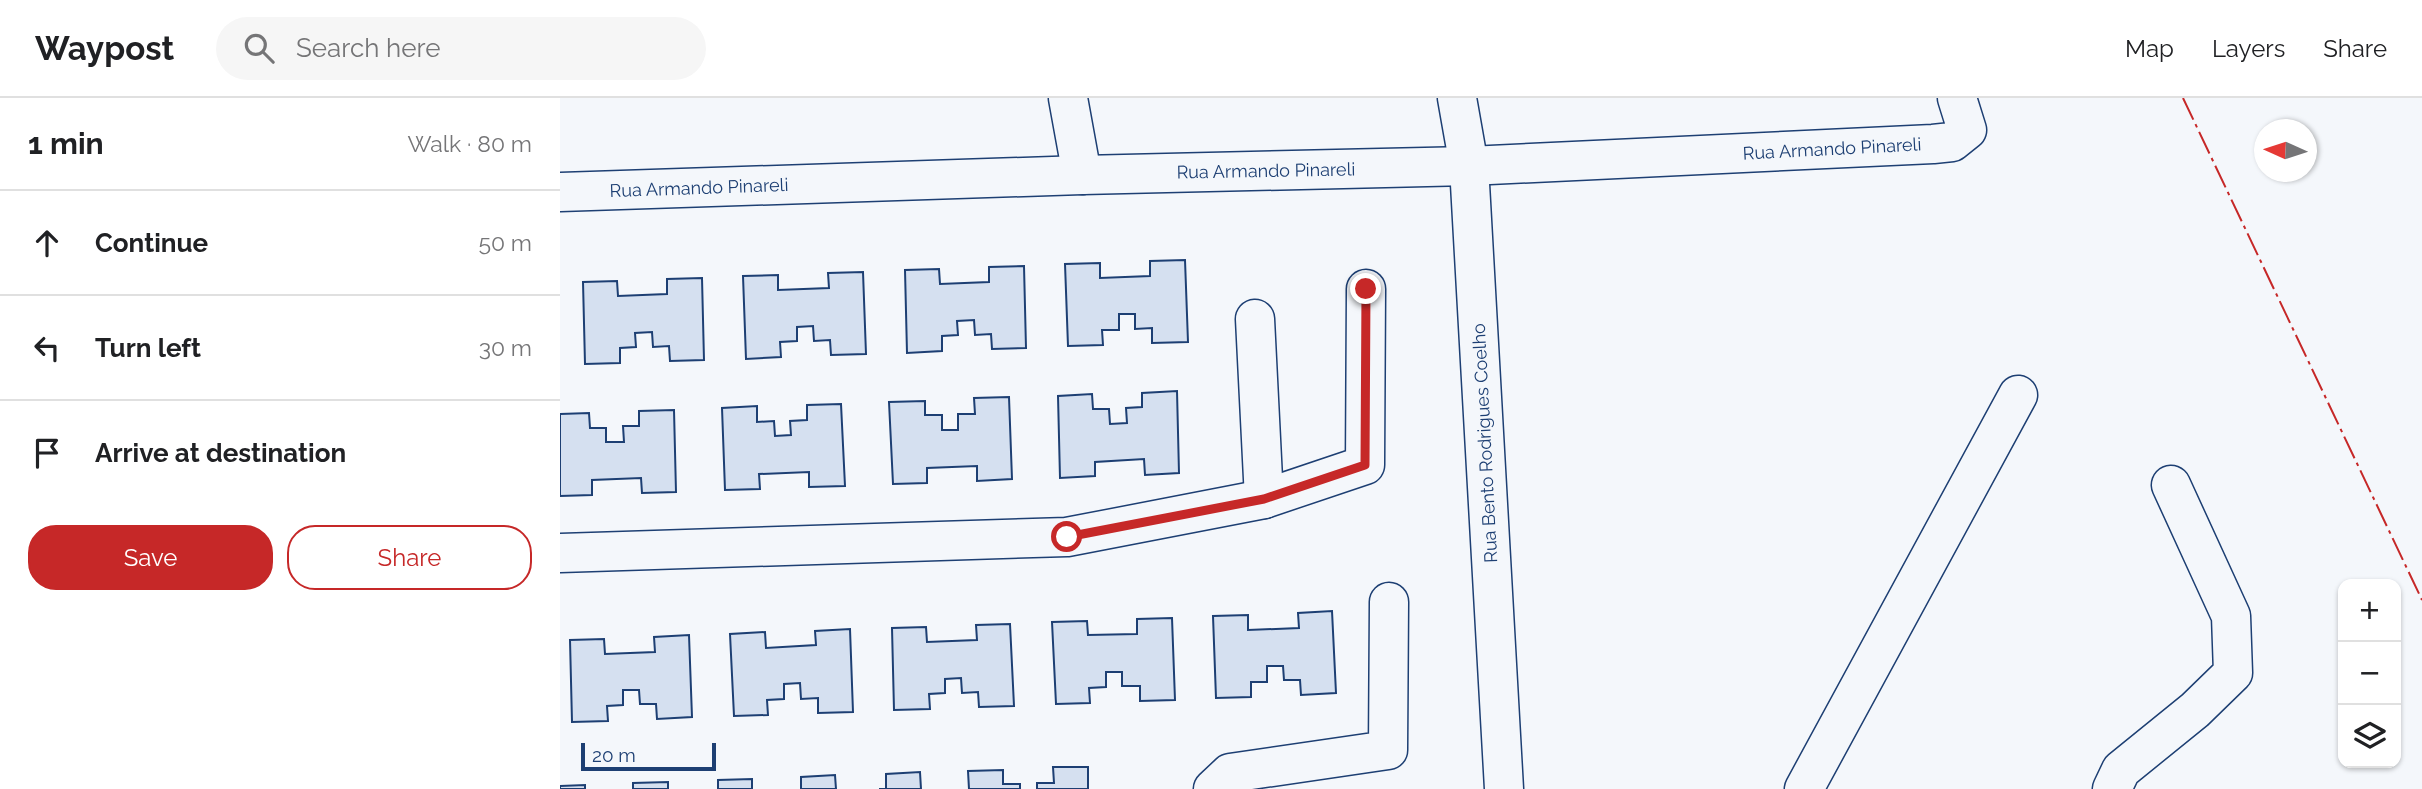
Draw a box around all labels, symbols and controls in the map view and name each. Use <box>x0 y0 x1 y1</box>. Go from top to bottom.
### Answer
search box <box>216 17 706 80</box>
text: Waypost <box>35 29 174 68</box>
icon: search <box>240 29 278 67</box>
text: Search here <box>296 33 440 63</box>
text: Map <box>2125 34 2174 63</box>
text: Layers <box>2212 34 2285 63</box>
text: Share <box>2323 34 2387 63</box>
north arrow <box>2254 119 2317 182</box>
text: 1 min <box>28 126 104 161</box>
text: Walk · 80 m <box>407 130 532 157</box>
street label: Rua Armando Pinareli <box>1742 133 1922 164</box>
street label: Rua Armando Pinareli <box>1176 158 1356 183</box>
street label: Rua Armando Pinareli <box>609 174 789 201</box>
icon: ahead <box>28 224 66 262</box>
text: Continue <box>95 228 208 258</box>
text: 50 m <box>478 229 532 256</box>
route end <box>1350 273 1381 304</box>
street label: Rua Bento Rodrigues Coelho <box>1468 322 1501 563</box>
icon: left <box>28 329 66 367</box>
text: Turn left <box>95 333 201 363</box>
text: 30 m <box>479 334 532 361</box>
icon: arrive <box>28 434 66 472</box>
text: Arrive at destination <box>95 438 346 468</box>
route start <box>1051 521 1082 552</box>
button: Save <box>28 525 273 590</box>
button: Share <box>287 525 532 590</box>
map controls <box>2338 579 2401 768</box>
button: + <box>2338 579 2401 642</box>
button: − <box>2338 642 2401 705</box>
button: layers <box>2338 705 2401 768</box>
scale bar <box>581 740 716 772</box>
text: 20 m <box>592 744 636 766</box>

